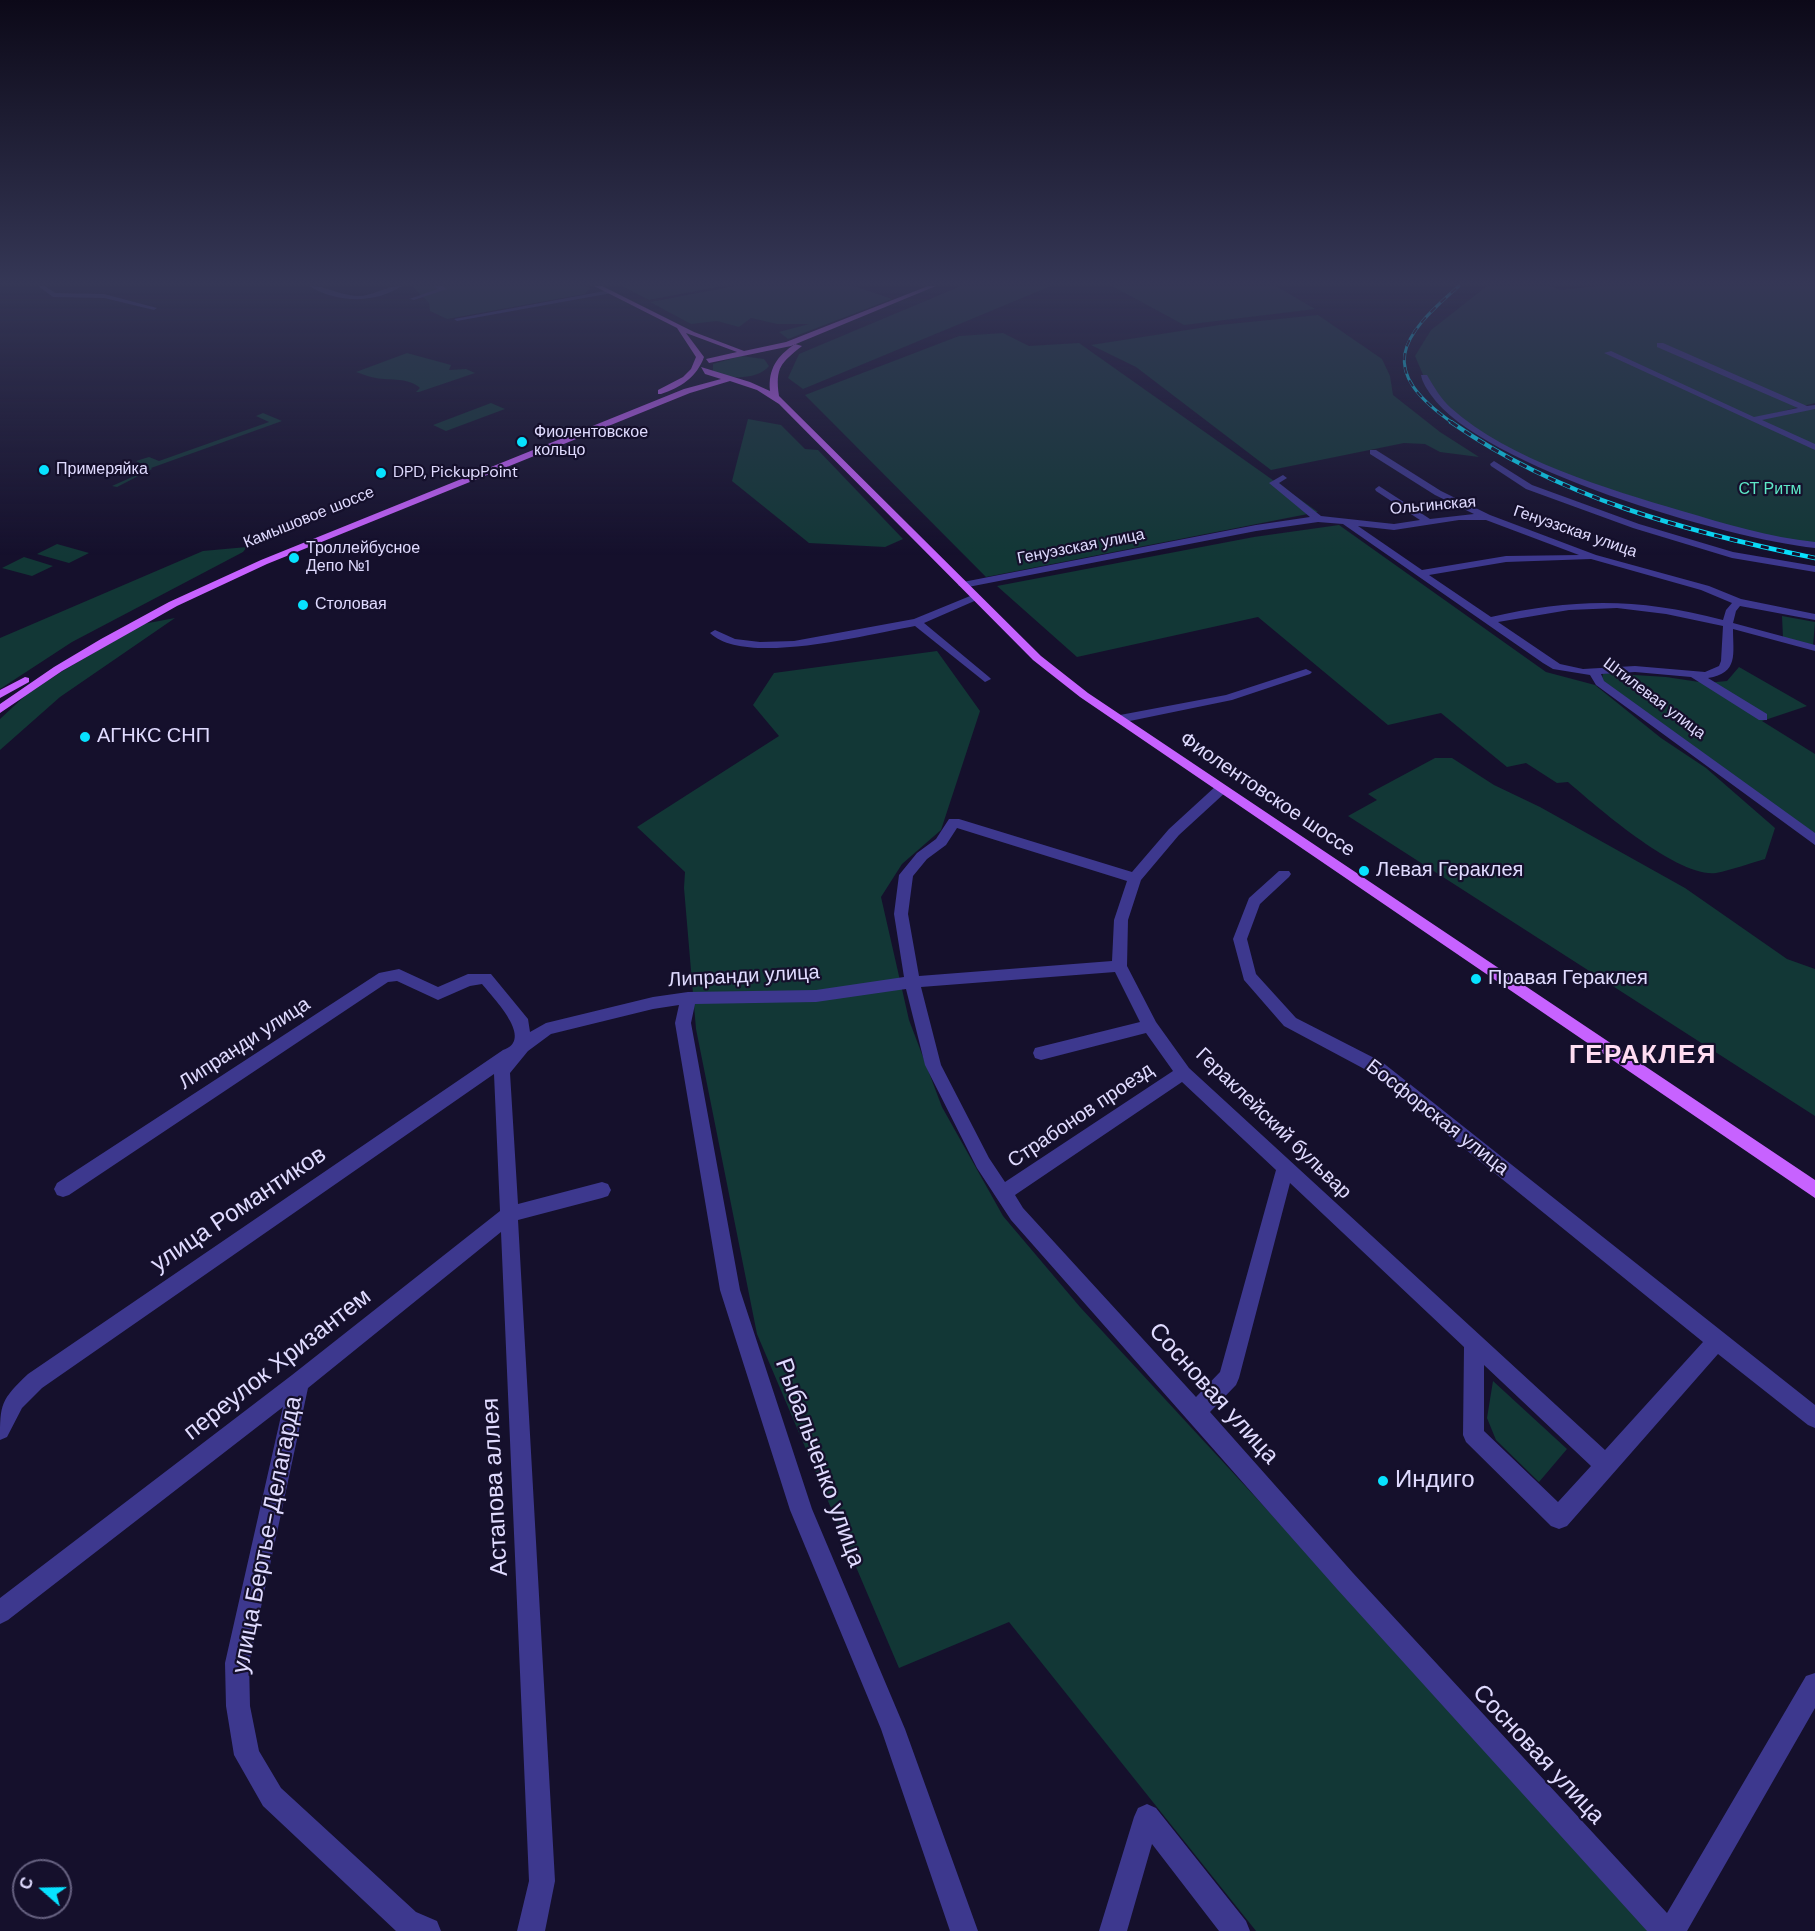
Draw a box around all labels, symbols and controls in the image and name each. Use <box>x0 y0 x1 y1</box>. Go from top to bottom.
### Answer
place label: Фиолентовское кольцо <box>534 423 648 461</box>
marker: Фиолентовское кольцо <box>515 435 529 449</box>
place label: Примеряйка <box>56 460 148 480</box>
marker: Примеряйка <box>37 463 51 477</box>
place label: DPD, PickupPoint <box>393 463 518 483</box>
marker: DPD, PickupPoint <box>374 466 388 480</box>
park label: СТ Ритм <box>1739 480 1801 500</box>
street label: Камышовое шоссе <box>241 483 377 553</box>
street label: Ольгинская <box>1389 493 1477 519</box>
street label: Генуэзская улица <box>1511 502 1639 562</box>
street label: Генуэзская улица <box>1016 525 1146 569</box>
place label: Троллейбусное Депо №1 <box>306 539 420 577</box>
marker: Троллейбусное Депо №1 <box>287 551 301 565</box>
place label: Столовая <box>315 595 387 615</box>
marker: Столовая <box>296 598 310 612</box>
street label: Штилевая улица <box>1599 654 1709 744</box>
place label: АГНКС СНП <box>97 725 210 749</box>
street label: Фиолентовское шоссе <box>1175 727 1359 863</box>
marker: АГНКС СНП <box>78 730 92 744</box>
place label: Левая Гераклея <box>1376 859 1523 883</box>
marker: Левая Гераклея <box>1357 864 1371 878</box>
street label: Липранди улица <box>668 961 820 993</box>
place label: Правая Гераклея <box>1488 967 1648 991</box>
marker: Правая Гераклея <box>1469 972 1483 986</box>
street label: Липранди улица <box>175 993 315 1095</box>
district label: ГЕРАКЛЕЯ <box>1569 1040 1717 1072</box>
street label: Гераклейский бульвар <box>1190 1043 1356 1205</box>
street label: Босфорская улица <box>1361 1055 1513 1181</box>
street label: Страбонов проезд <box>1004 1058 1158 1174</box>
street label: улица Романтиков <box>146 1141 332 1279</box>
street label: переулок Хризантем <box>179 1283 377 1447</box>
street label: Сосновая улица <box>1142 1317 1284 1471</box>
street label: Рыбальченко улица <box>768 1355 870 1571</box>
street label: улица Бертье-Делагарда <box>227 1394 309 1676</box>
street label: Астапова аллея <box>477 1397 515 1577</box>
place label: Индиго <box>1395 1467 1474 1495</box>
marker: Индиго <box>1376 1474 1390 1488</box>
street label: Сосновая улица <box>1466 1679 1610 1831</box>
north arrow <box>12 1859 72 1919</box>
text: С <box>15 1874 38 1892</box>

